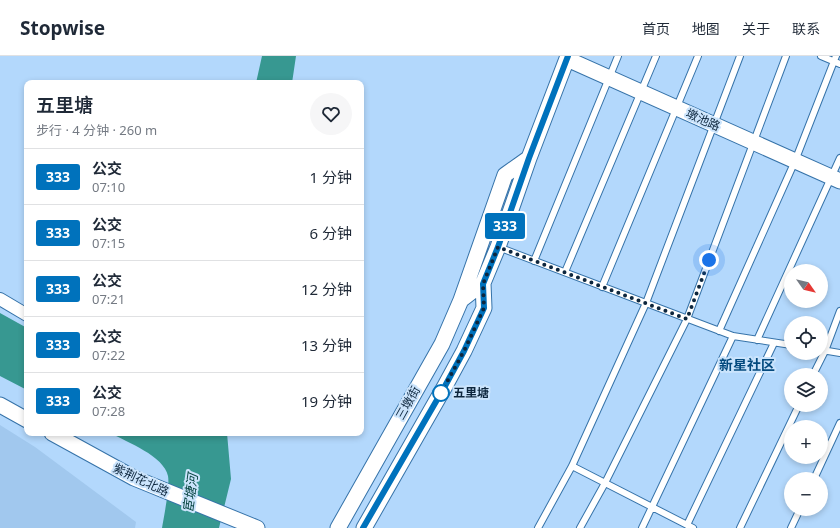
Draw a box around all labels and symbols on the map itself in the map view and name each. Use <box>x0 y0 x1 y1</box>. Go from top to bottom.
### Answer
street label: 墩池路 <box>683 104 723 135</box>
line badge: 333 <box>482 213 528 239</box>
your location <box>699 250 719 270</box>
north arrow <box>784 264 828 308</box>
district label: 新星社区 <box>719 355 775 374</box>
street label: 三墩街 <box>391 383 424 423</box>
marker: 五里塘 <box>432 384 450 402</box>
place label: 五里塘 <box>453 384 489 401</box>
street label: 紫荆花北路 <box>110 459 172 500</box>
water label: 宦塘河 <box>178 469 202 514</box>

